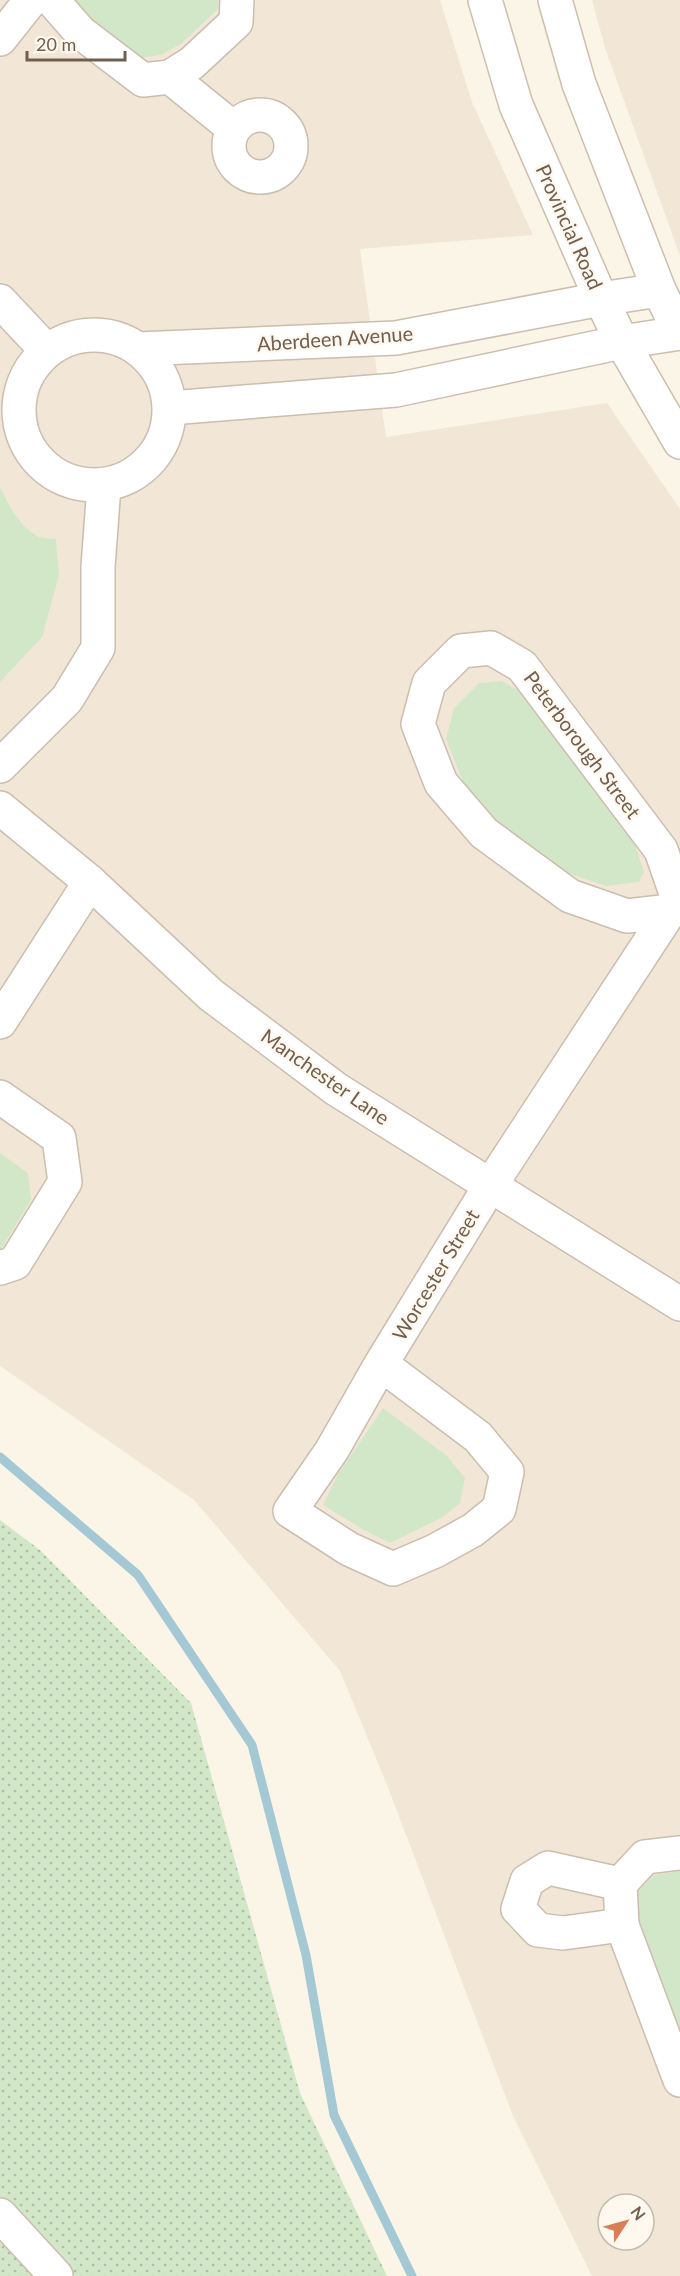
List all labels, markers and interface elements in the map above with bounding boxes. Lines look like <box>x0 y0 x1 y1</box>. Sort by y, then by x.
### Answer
scale bar <box>27 24 124 62</box>
text: 20 m <box>36 33 76 55</box>
street label: Provincial Road <box>532 160 608 293</box>
street label: Aberdeen Avenue <box>256 321 414 355</box>
street label: Peterborough Street <box>520 666 646 823</box>
street label: Manchester Lane <box>257 1023 394 1129</box>
street label: Worcester Street <box>387 1205 484 1344</box>
north arrow <box>596 2192 656 2252</box>
text: N <box>627 2202 650 2223</box>

